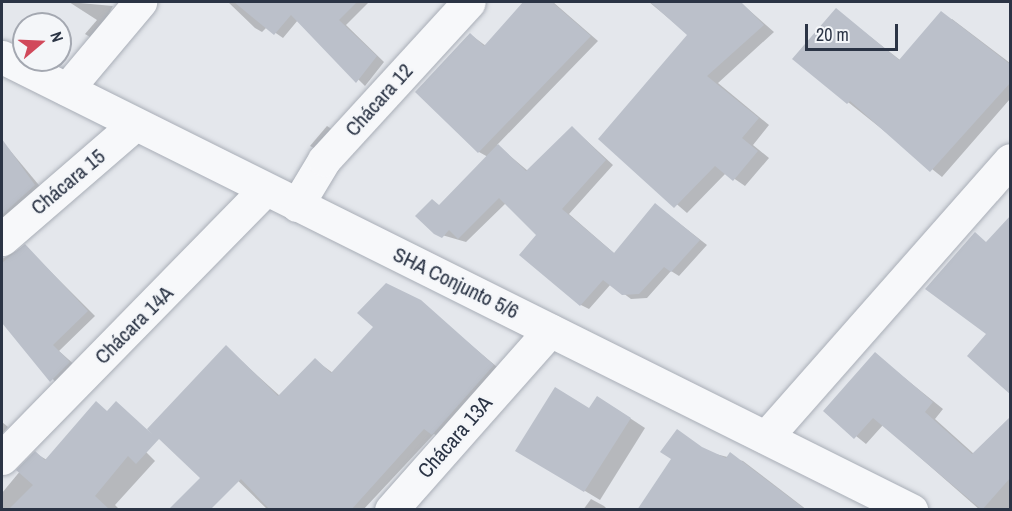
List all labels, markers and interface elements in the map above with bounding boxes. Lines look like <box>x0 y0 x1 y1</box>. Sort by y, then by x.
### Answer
north arrow <box>12 12 72 72</box>
scale bar <box>808 12 901 50</box>
text: 20 m <box>816 22 849 47</box>
text: N <box>45 29 69 45</box>
street label: Chácara 12 <box>340 58 418 142</box>
street label: Chácara 15 <box>26 144 110 220</box>
street label: SHA Conjunto 5/6 <box>389 241 523 325</box>
street label: Chácara 14A <box>90 281 178 369</box>
street label: Chácara 13A <box>413 391 497 483</box>

